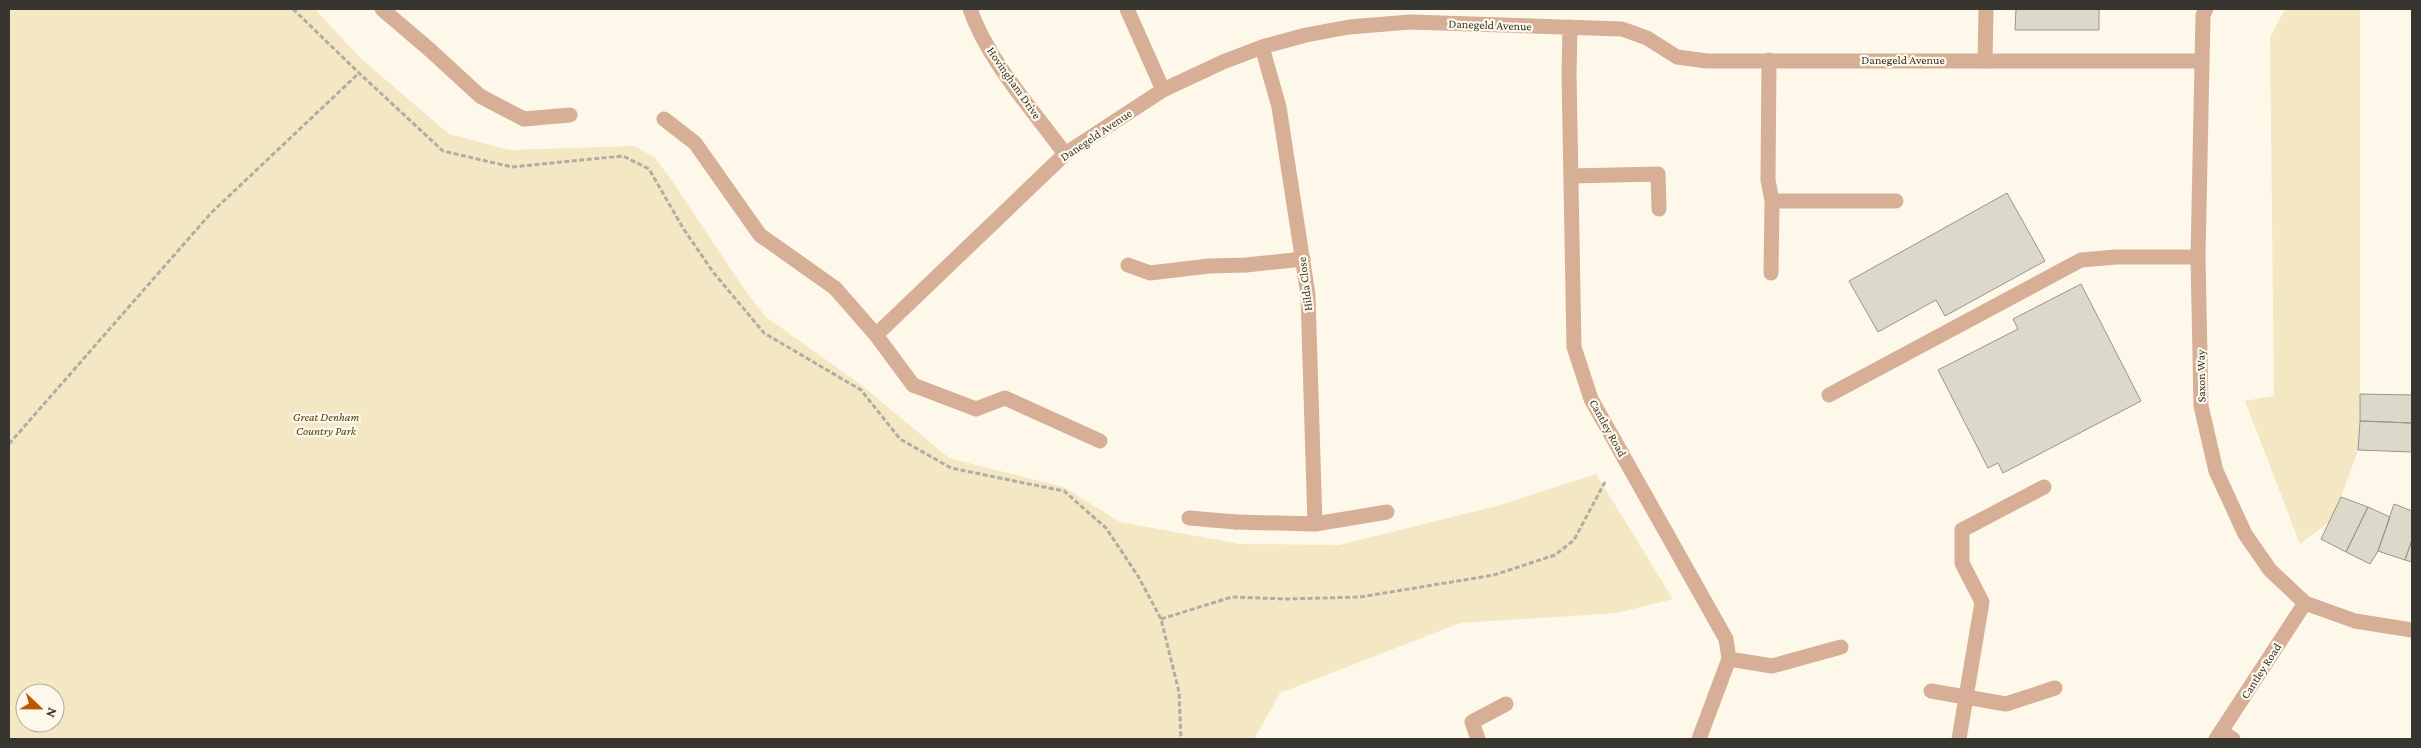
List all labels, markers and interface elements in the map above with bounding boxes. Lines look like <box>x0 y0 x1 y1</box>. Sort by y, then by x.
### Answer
street label: Danegeld Avenue <box>1448 17 1532 33</box>
street label: Hovingham Drive <box>984 44 1044 122</box>
street label: Danegeld Avenue <box>1861 53 1945 67</box>
street label: Danegeld Avenue <box>1058 106 1134 164</box>
street label: Hilda Close <box>1295 256 1315 312</box>
street label: Saxon Way <box>2194 349 2208 403</box>
street label: Cantley Road <box>1586 397 1630 460</box>
park label: Great Denham Country Park <box>293 410 359 438</box>
street label: Cantley Road <box>2238 640 2285 701</box>
north arrow <box>15 683 65 733</box>
text: N <box>43 705 61 721</box>

